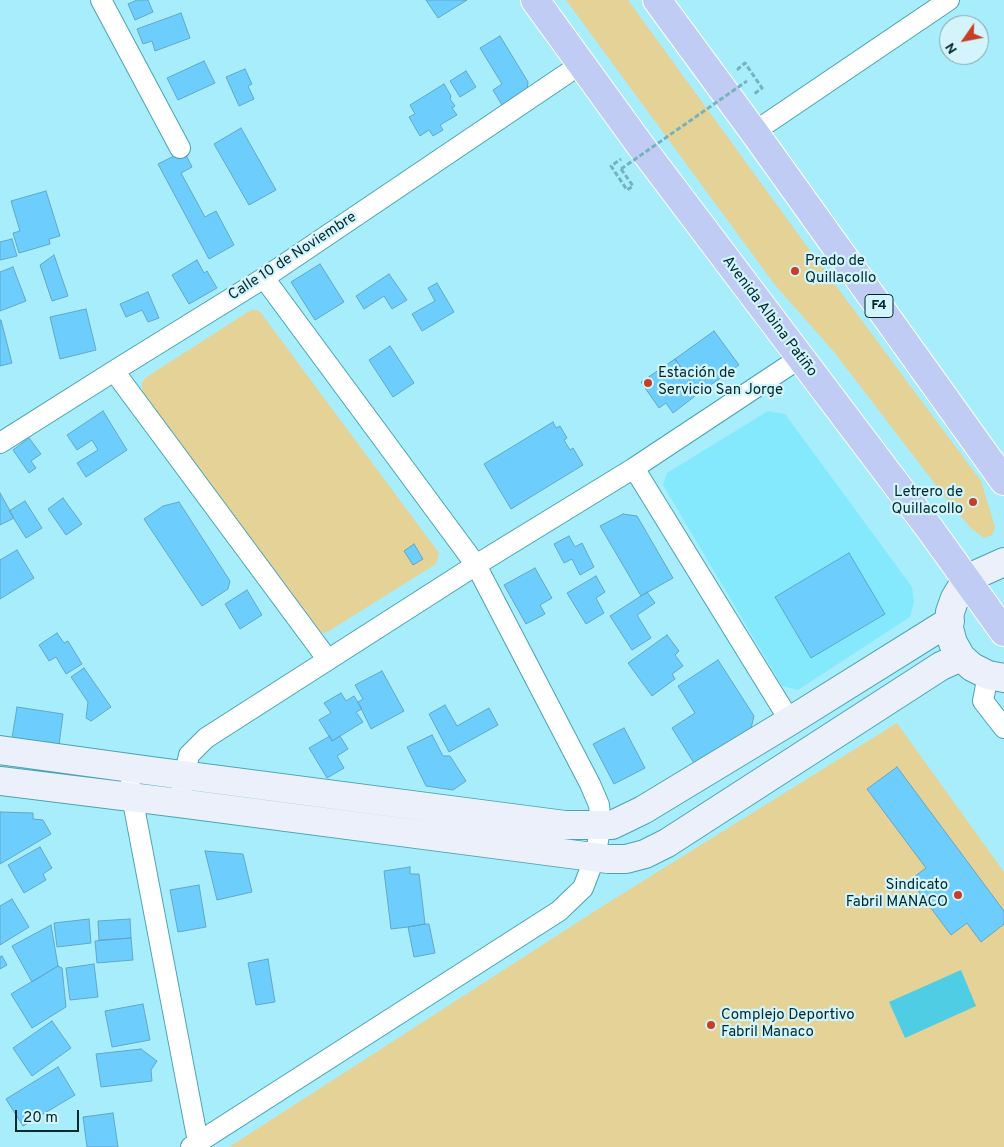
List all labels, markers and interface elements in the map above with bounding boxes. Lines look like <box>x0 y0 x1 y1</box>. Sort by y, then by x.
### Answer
north arrow <box>939 15 989 65</box>
text: N <box>942 39 962 57</box>
street label: Calle 10 de Noviembre <box>226 209 360 305</box>
street label: Avenida Albina Patiño <box>718 253 820 381</box>
place label: Prado de Quillacollo <box>805 253 876 288</box>
marker: Prado de Quillacollo <box>789 265 801 277</box>
road number: F4 <box>865 294 893 318</box>
place label: Estación de Servicio San Jorge <box>658 365 783 400</box>
marker: Estación de Servicio San Jorge <box>642 377 654 389</box>
place label: Letrero de Quillacollo <box>892 484 963 519</box>
marker: Letrero de Quillacollo <box>967 496 979 508</box>
place label: Sindicato Fabril MANACO <box>846 877 948 912</box>
marker: Sindicato Fabril MANACO <box>952 889 964 901</box>
place label: Complejo Deportivo Fabril Manaco <box>721 1007 855 1042</box>
marker: Complejo Deportivo Fabril Manaco <box>705 1019 717 1031</box>
scale bar <box>18 1100 81 1132</box>
text: 20 m <box>23 1109 58 1128</box>

